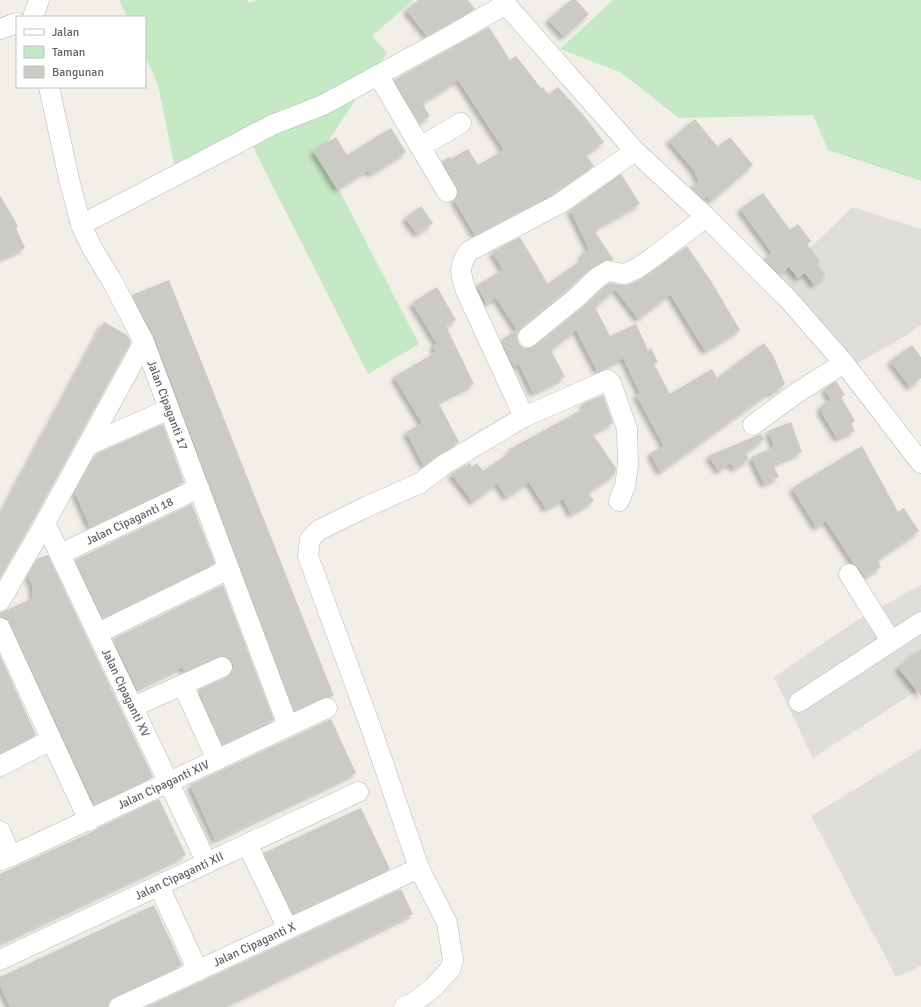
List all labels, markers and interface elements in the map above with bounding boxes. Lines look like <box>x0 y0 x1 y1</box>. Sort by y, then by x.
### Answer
legend <box>16 16 146 88</box>
text: Jalan <box>52 25 79 40</box>
text: Taman <box>52 45 85 60</box>
text: Bangunan <box>52 65 104 80</box>
street label: Jalan Cipaganti 17 <box>144 358 191 452</box>
street label: Jalan Cipaganti 18 <box>83 494 176 548</box>
street label: Jalan Cipaganti XV <box>98 646 153 739</box>
street label: Jalan Cipaganti XIV <box>115 757 212 813</box>
street label: Jalan Cipaganti XII <box>132 849 226 903</box>
street label: Jalan Cipaganti X <box>211 919 298 970</box>

